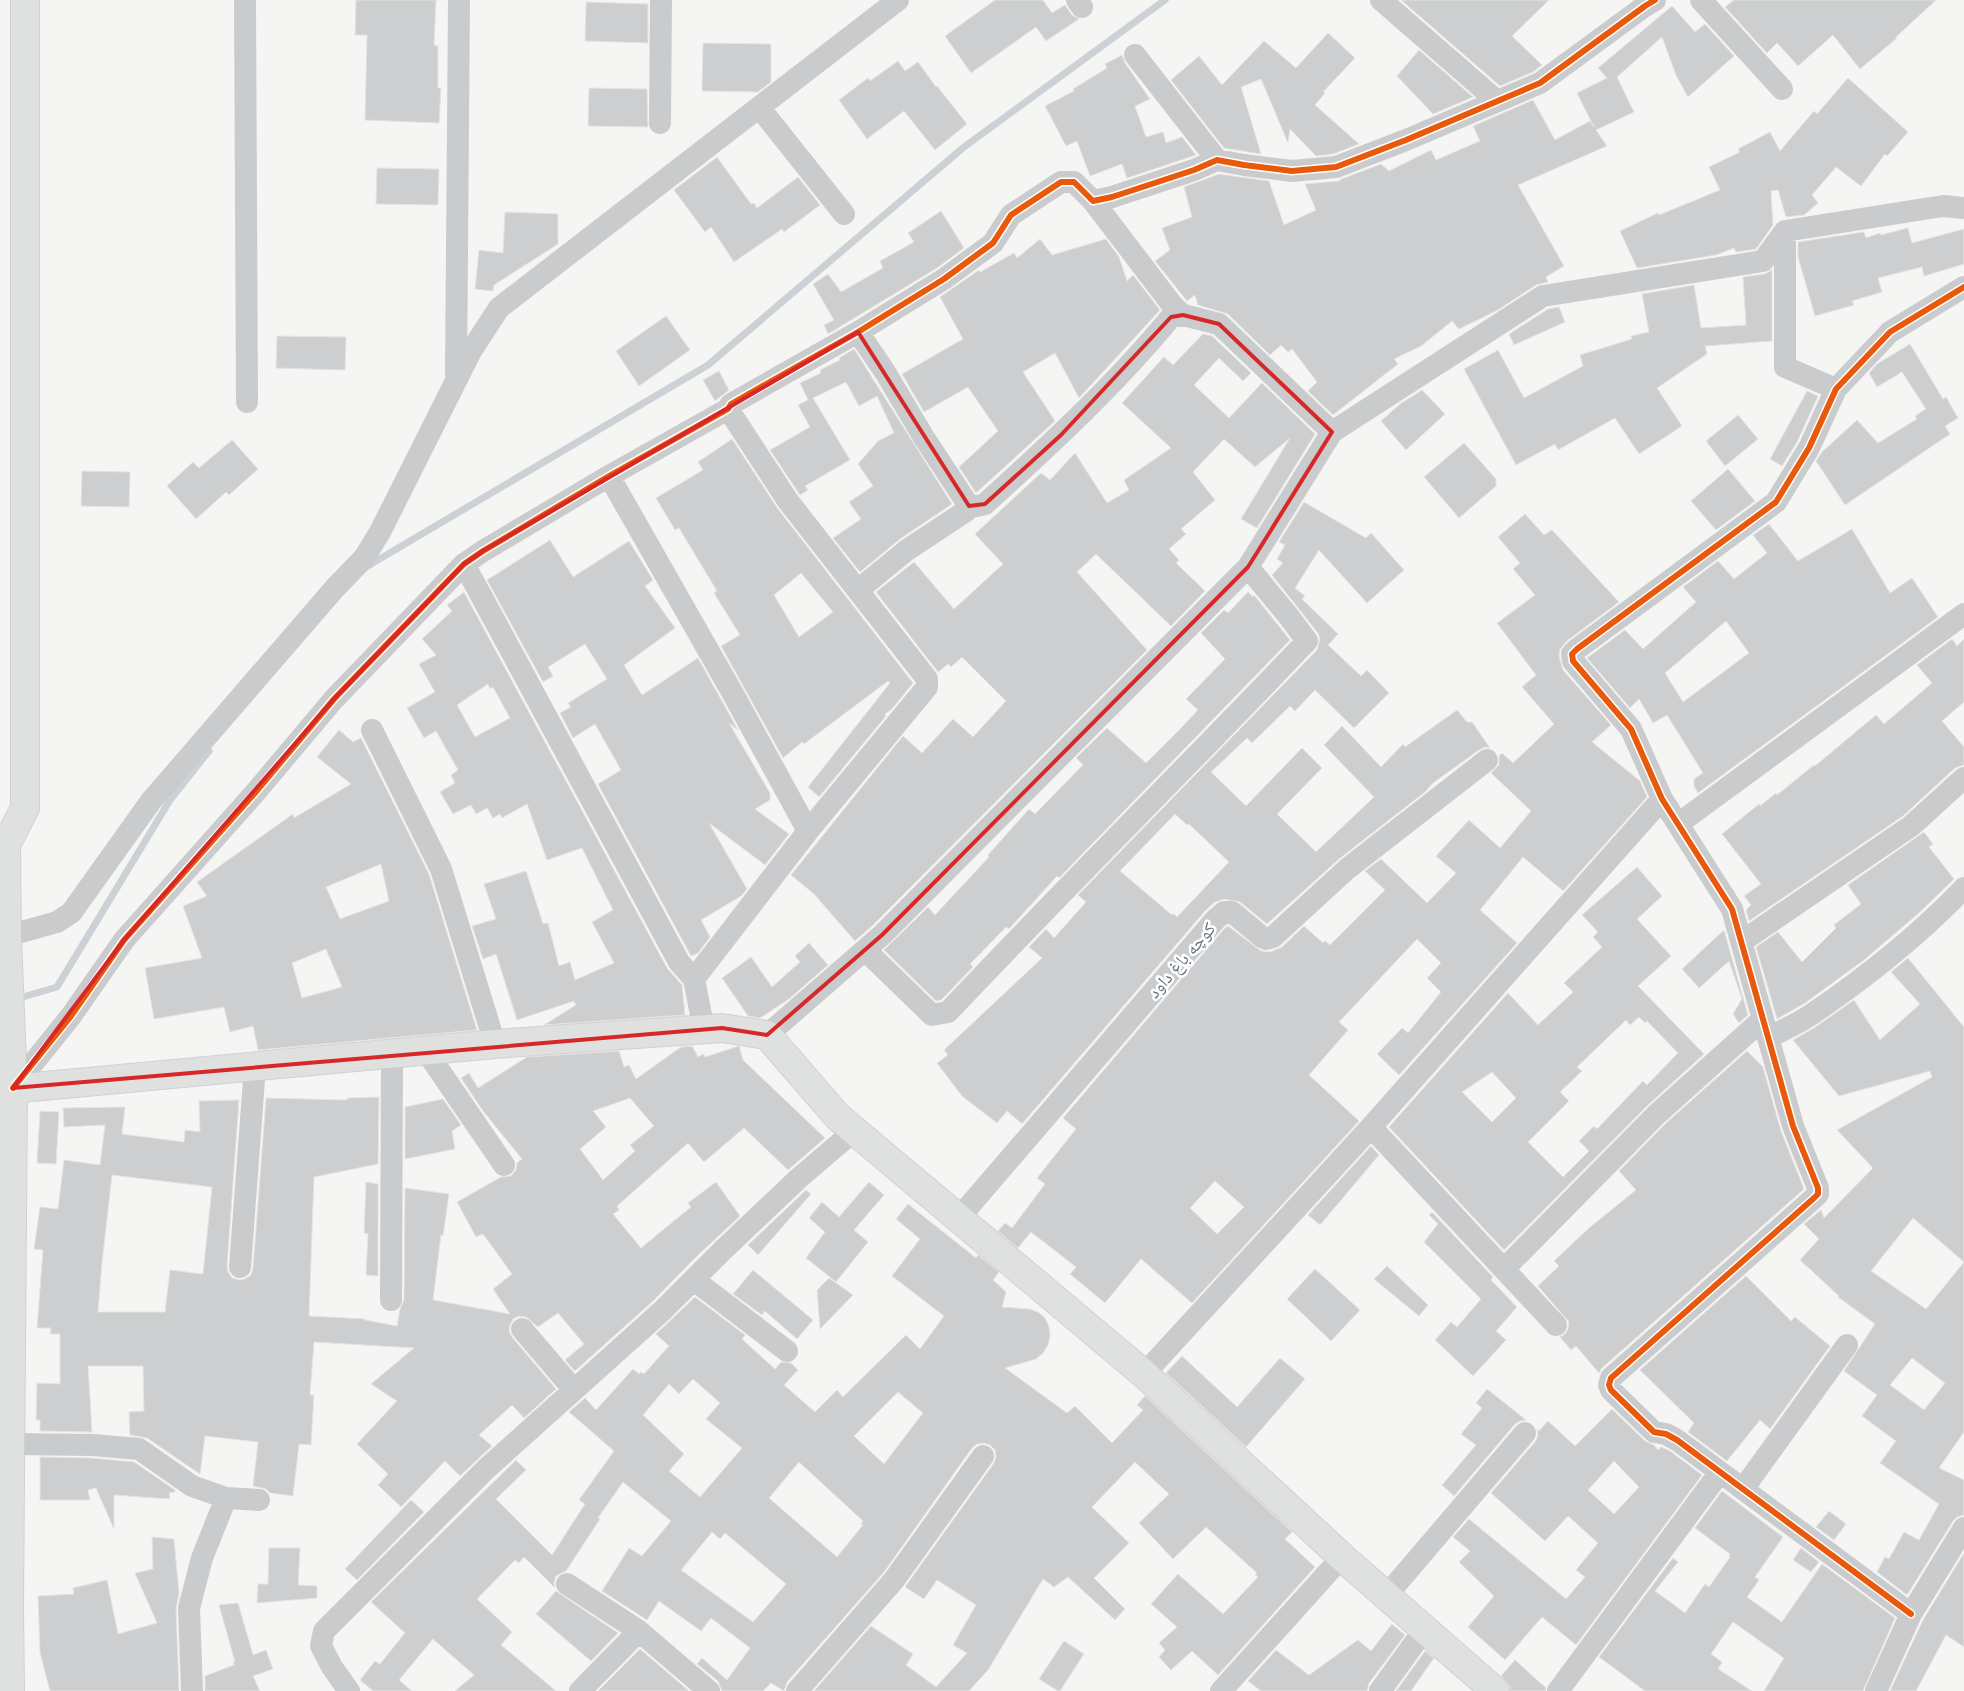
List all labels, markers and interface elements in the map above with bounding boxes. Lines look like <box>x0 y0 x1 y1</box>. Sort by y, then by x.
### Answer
street label: کوچه باغ داود <box>1142 917 1221 1003</box>

